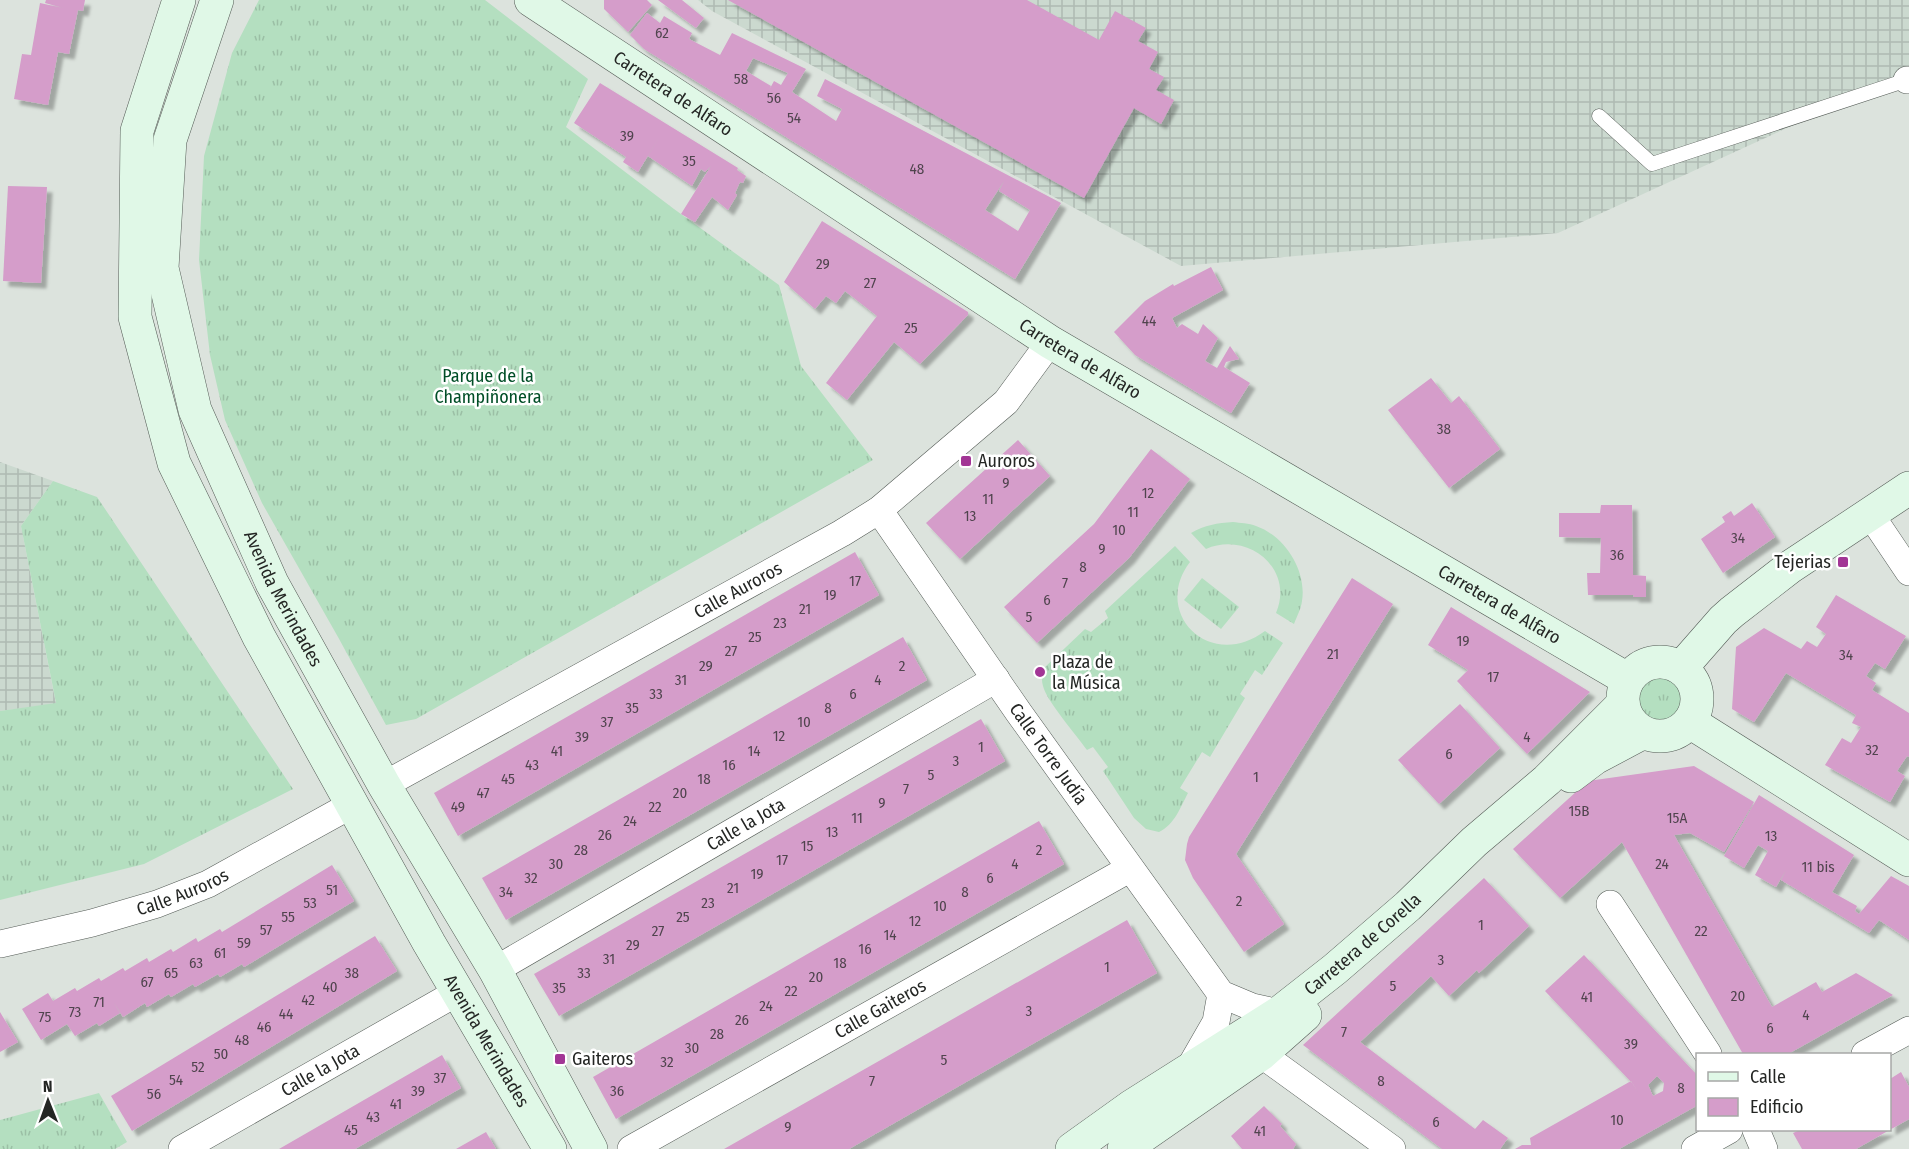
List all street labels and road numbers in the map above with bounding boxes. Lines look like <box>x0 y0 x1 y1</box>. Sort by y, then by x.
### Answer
street label: Carretera de Alfaro <box>609 46 737 141</box>
street label: Carretera de Alfaro <box>1015 314 1145 404</box>
street label: Avenida Merindades <box>239 527 327 671</box>
street label: Calle Auroros <box>690 557 786 623</box>
street label: Carretera de Alfaro <box>1434 560 1565 649</box>
street label: Calle Torre Judía <box>1005 699 1092 809</box>
street label: Calle la Jota <box>703 793 789 856</box>
street label: Calle Auroros <box>134 864 233 920</box>
street label: Carretera de Corella <box>1300 888 1426 1000</box>
street label: Avenida Merindades <box>439 971 534 1111</box>
street label: Calle Gaiteros <box>831 974 930 1043</box>
street label: Calle la Jota <box>277 1039 364 1101</box>

